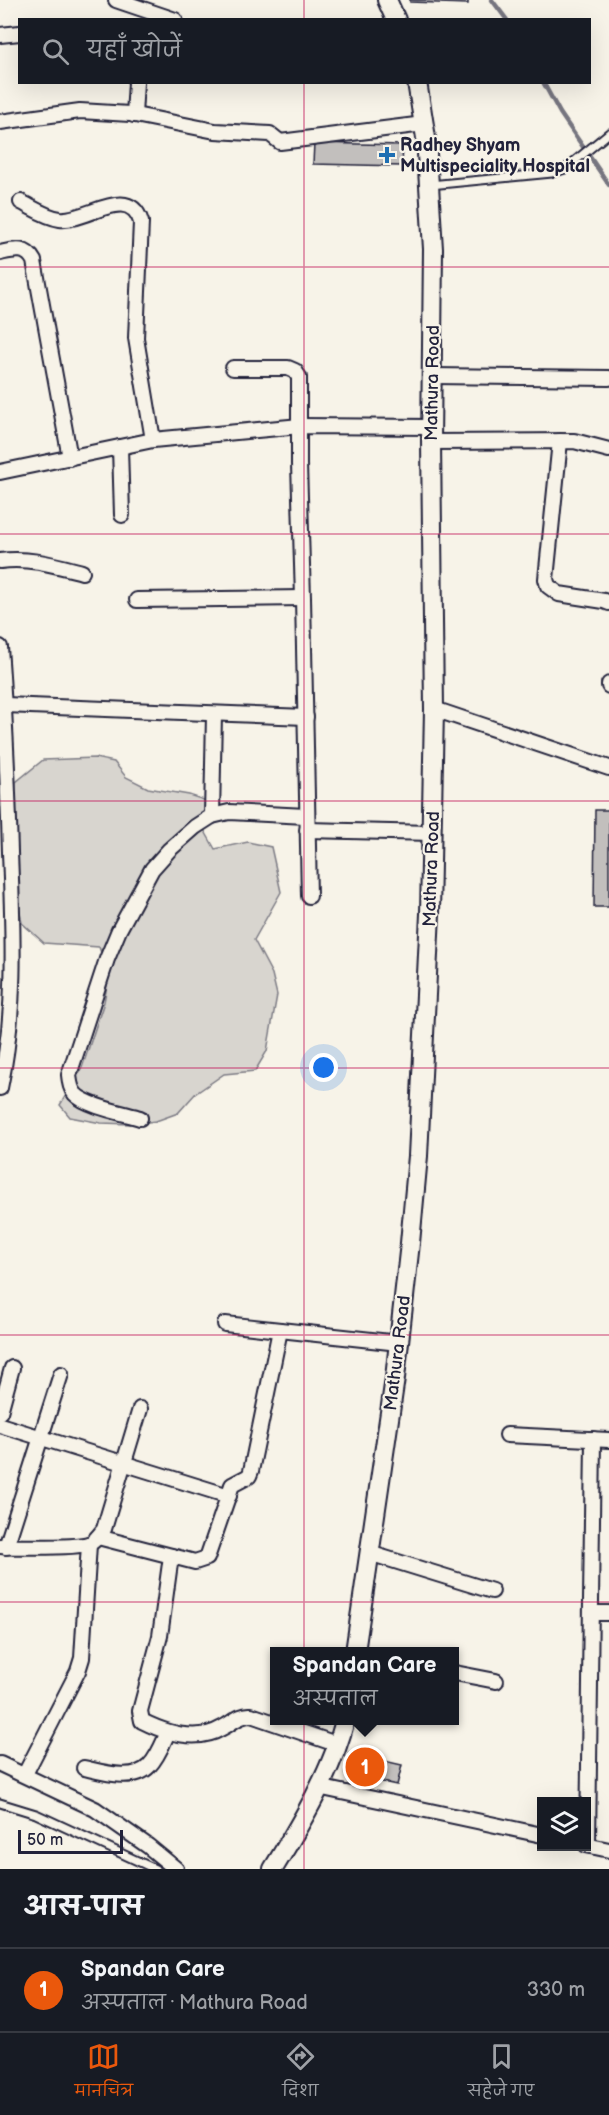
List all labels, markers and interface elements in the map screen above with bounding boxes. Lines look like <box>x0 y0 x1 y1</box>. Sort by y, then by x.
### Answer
search box <box>18 18 591 84</box>
icon: search <box>39 35 72 68</box>
text: यहाँ खोजें <box>87 37 182 64</box>
place label: Radhey Shyam Multispeciality Hospital <box>400 135 590 177</box>
marker: Radhey Shyam Multispeciality Hospital <box>378 146 396 164</box>
street label: Mathura Road <box>421 325 444 441</box>
street label: Mathura Road <box>419 811 444 927</box>
your location <box>309 1053 338 1082</box>
street label: Mathura Road <box>380 1294 415 1412</box>
popup <box>270 1647 459 1725</box>
text: Spandan Care <box>293 1652 436 1679</box>
text: अस्पताल <box>293 1687 378 1711</box>
pin: 1 <box>346 1744 385 1790</box>
map controls <box>537 1797 591 1851</box>
button: layers <box>537 1797 591 1851</box>
scale bar <box>18 1827 123 1854</box>
text: 50 m <box>27 1831 63 1850</box>
text: आस-पास <box>24 1892 143 1923</box>
text: Spandan Care <box>81 1956 225 1983</box>
text: 1 <box>39 1978 48 2002</box>
text: 330 m <box>527 1978 585 2002</box>
text: अस्पताल · Mathura Road <box>81 1991 308 2015</box>
tab: मानचित्र <box>75 2040 133 2108</box>
tab: दिशा <box>282 2040 319 2108</box>
tab: सहेजे गए <box>468 2040 534 2108</box>

